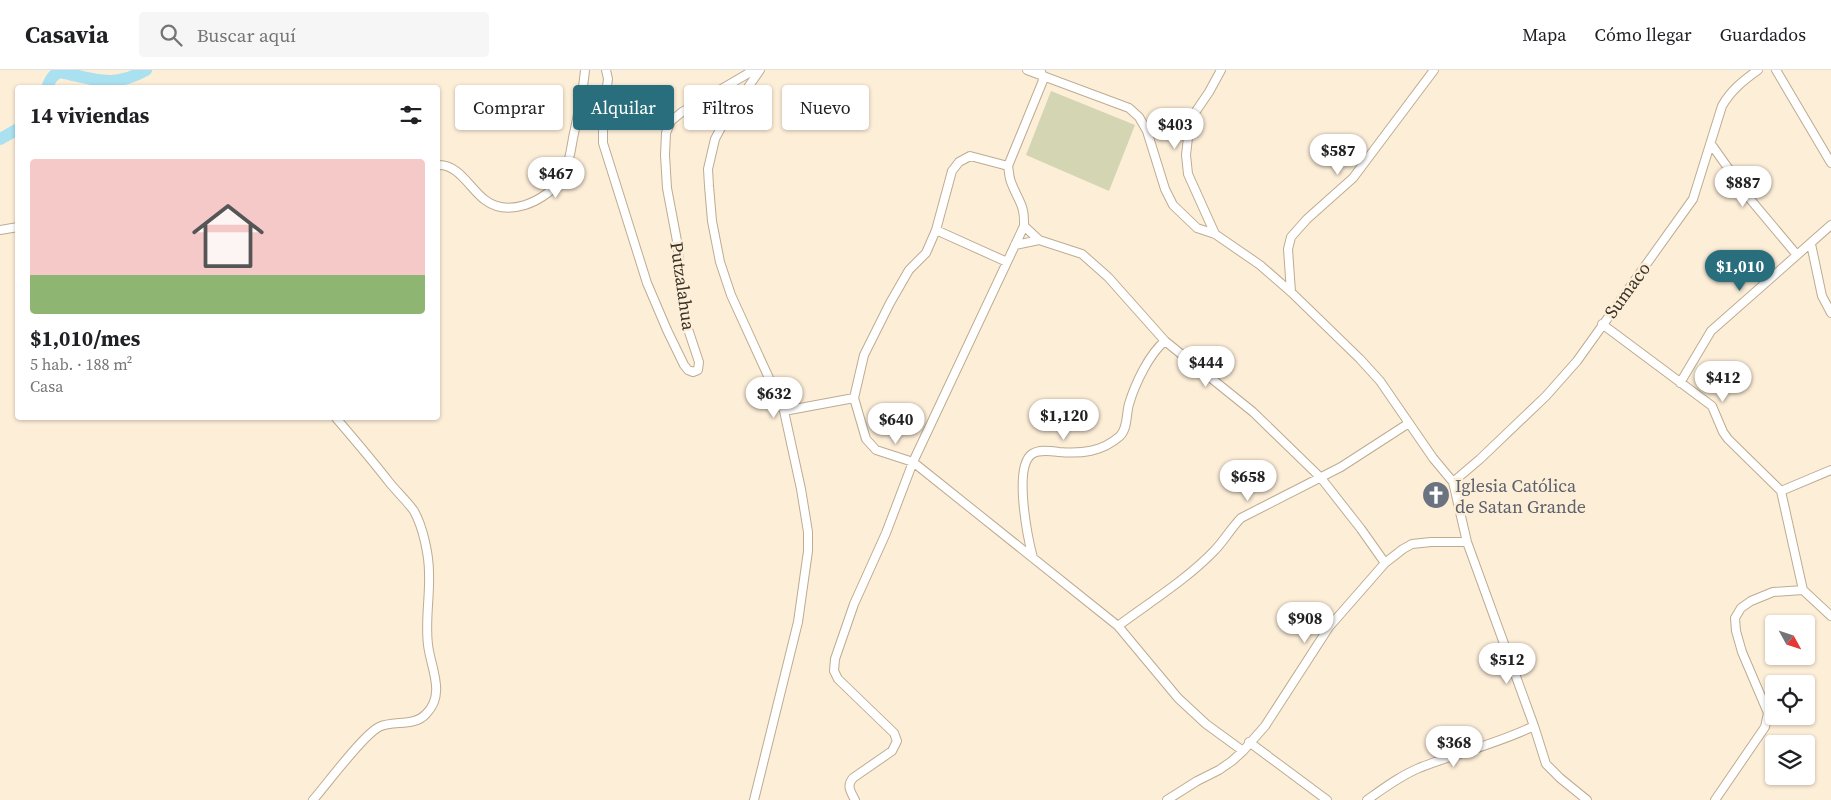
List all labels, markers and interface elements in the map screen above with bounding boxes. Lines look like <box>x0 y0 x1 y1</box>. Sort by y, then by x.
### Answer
search box <box>139 12 489 57</box>
text: Casavia <box>25 18 109 51</box>
icon: search <box>157 21 185 49</box>
text: Buscar aquí <box>197 22 296 48</box>
text: Mapa <box>1522 22 1567 47</box>
text: Cómo llegar <box>1595 22 1692 47</box>
text: Guardados <box>1720 22 1806 47</box>
chip: Comprar <box>455 85 563 130</box>
chip: Alquilar <box>573 85 674 130</box>
chip: Filtros <box>684 85 772 130</box>
chip: Nuevo <box>782 85 869 130</box>
text: 14 viviendas <box>30 101 149 130</box>
icon: filters <box>397 101 425 129</box>
pin: $403 <box>1145 108 1205 150</box>
text: $403 <box>1158 113 1192 135</box>
pin: $587 <box>1308 134 1368 176</box>
text: $587 <box>1321 139 1355 161</box>
pin: $467 <box>526 156 586 199</box>
text: $467 <box>539 162 573 184</box>
pin: $887 <box>1713 166 1773 208</box>
text: $887 <box>1726 171 1760 193</box>
icon: home <box>183 191 273 281</box>
street label: Putzalahua <box>664 240 702 333</box>
pin: $1,010 <box>1699 250 1781 292</box>
text: $1,010 <box>1716 255 1764 277</box>
street label: Sumaco <box>1598 257 1656 323</box>
text: $1,010/mes <box>30 324 140 353</box>
pin: $444 <box>1176 346 1236 388</box>
text: $444 <box>1189 351 1223 373</box>
text: 5 hab. · 188 m² <box>30 353 132 375</box>
pin: $412 <box>1693 360 1753 403</box>
text: $412 <box>1706 366 1740 388</box>
text: Casa <box>30 375 63 397</box>
pin: $632 <box>744 376 804 419</box>
text: $632 <box>757 382 791 404</box>
pin: $1,120 <box>1023 398 1105 441</box>
pin: $640 <box>866 402 926 445</box>
text: $1,120 <box>1040 404 1088 426</box>
text: $640 <box>879 408 913 430</box>
pin: $658 <box>1218 460 1278 502</box>
text: $658 <box>1231 465 1265 487</box>
place label: Iglesia Católica de Satan Grande <box>1455 473 1586 519</box>
church icon: Iglesia Católica de Satan Grande <box>1421 480 1451 510</box>
pin: $908 <box>1275 602 1335 644</box>
text: $908 <box>1288 607 1322 629</box>
north arrow <box>1765 615 1815 665</box>
map controls <box>1765 615 1815 785</box>
pin: $512 <box>1477 642 1537 685</box>
text: $512 <box>1490 648 1524 670</box>
button: locate <box>1765 675 1815 725</box>
pin: $368 <box>1424 726 1484 768</box>
text: $368 <box>1437 731 1471 753</box>
button: layers <box>1765 735 1815 785</box>

